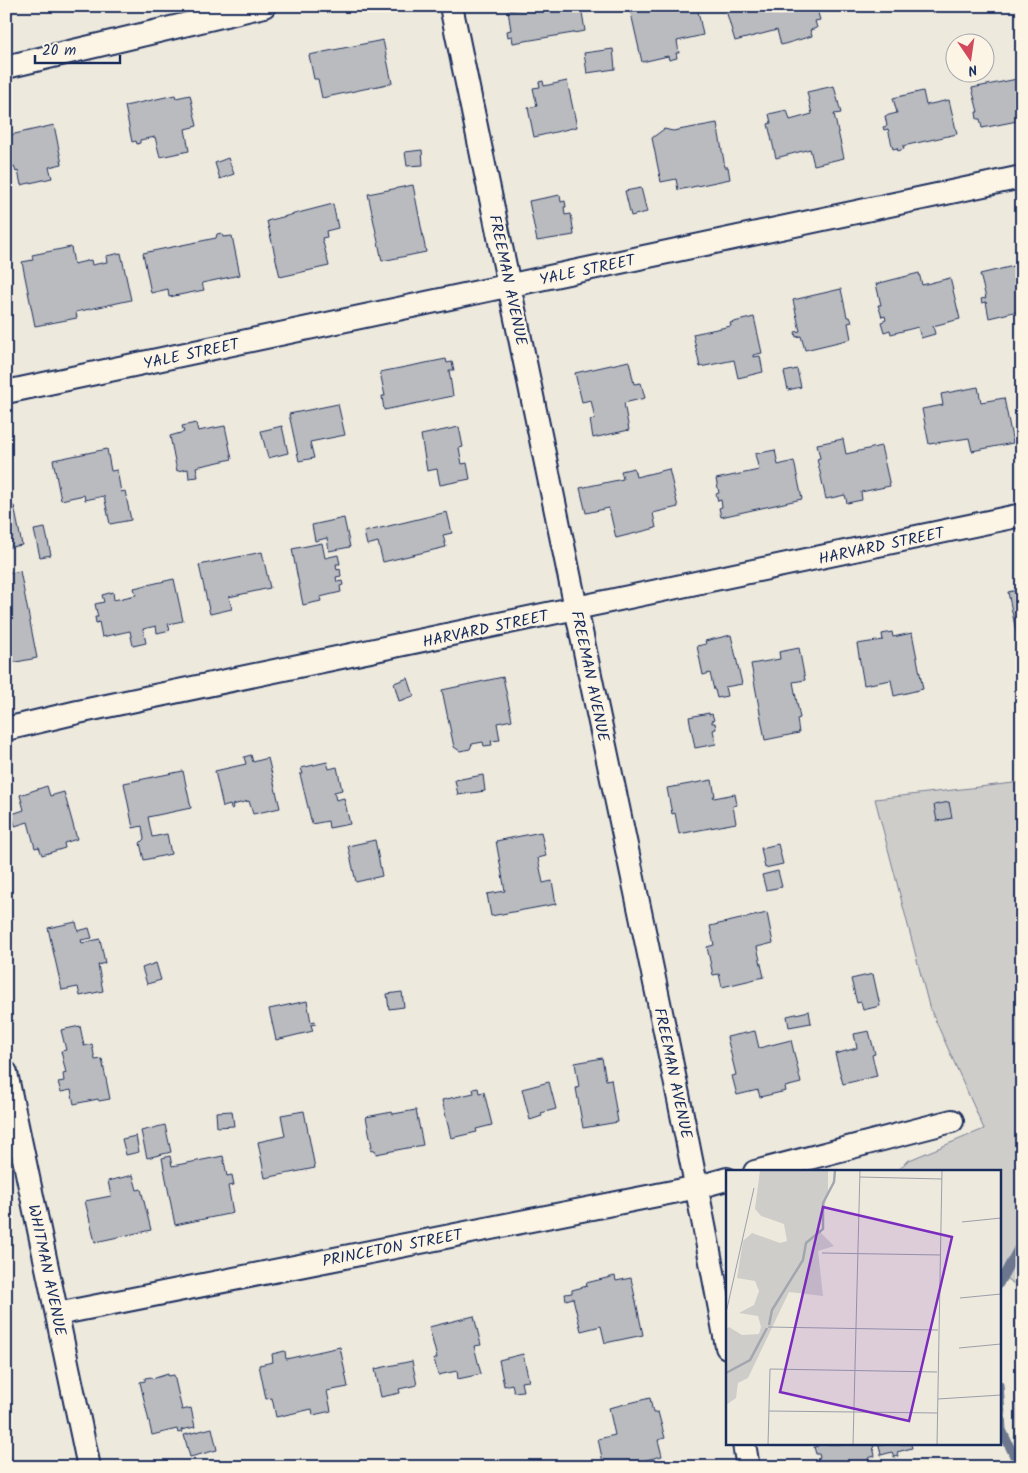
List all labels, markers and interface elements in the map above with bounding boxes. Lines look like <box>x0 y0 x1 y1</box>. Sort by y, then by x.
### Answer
scale bar <box>35 32 120 64</box>
north arrow <box>946 32 996 82</box>
text: 20 m <box>42 39 76 63</box>
text: N <box>966 58 979 81</box>
street label: FREEMAN AVENUE <box>481 212 534 349</box>
street label: YALE STREET <box>537 248 639 293</box>
street label: YALE STREET <box>141 332 243 377</box>
street label: HARVARD STREET <box>816 521 948 572</box>
street label: HARVARD STREET <box>420 604 552 655</box>
street label: FREEMAN AVENUE <box>563 608 616 745</box>
street label: FREEMAN AVENUE <box>646 1005 699 1142</box>
inset map <box>726 1170 1000 1446</box>
street label: WHITMAN AVENUE <box>20 1202 73 1339</box>
street label: PRINCETON STREET <box>320 1222 466 1274</box>

